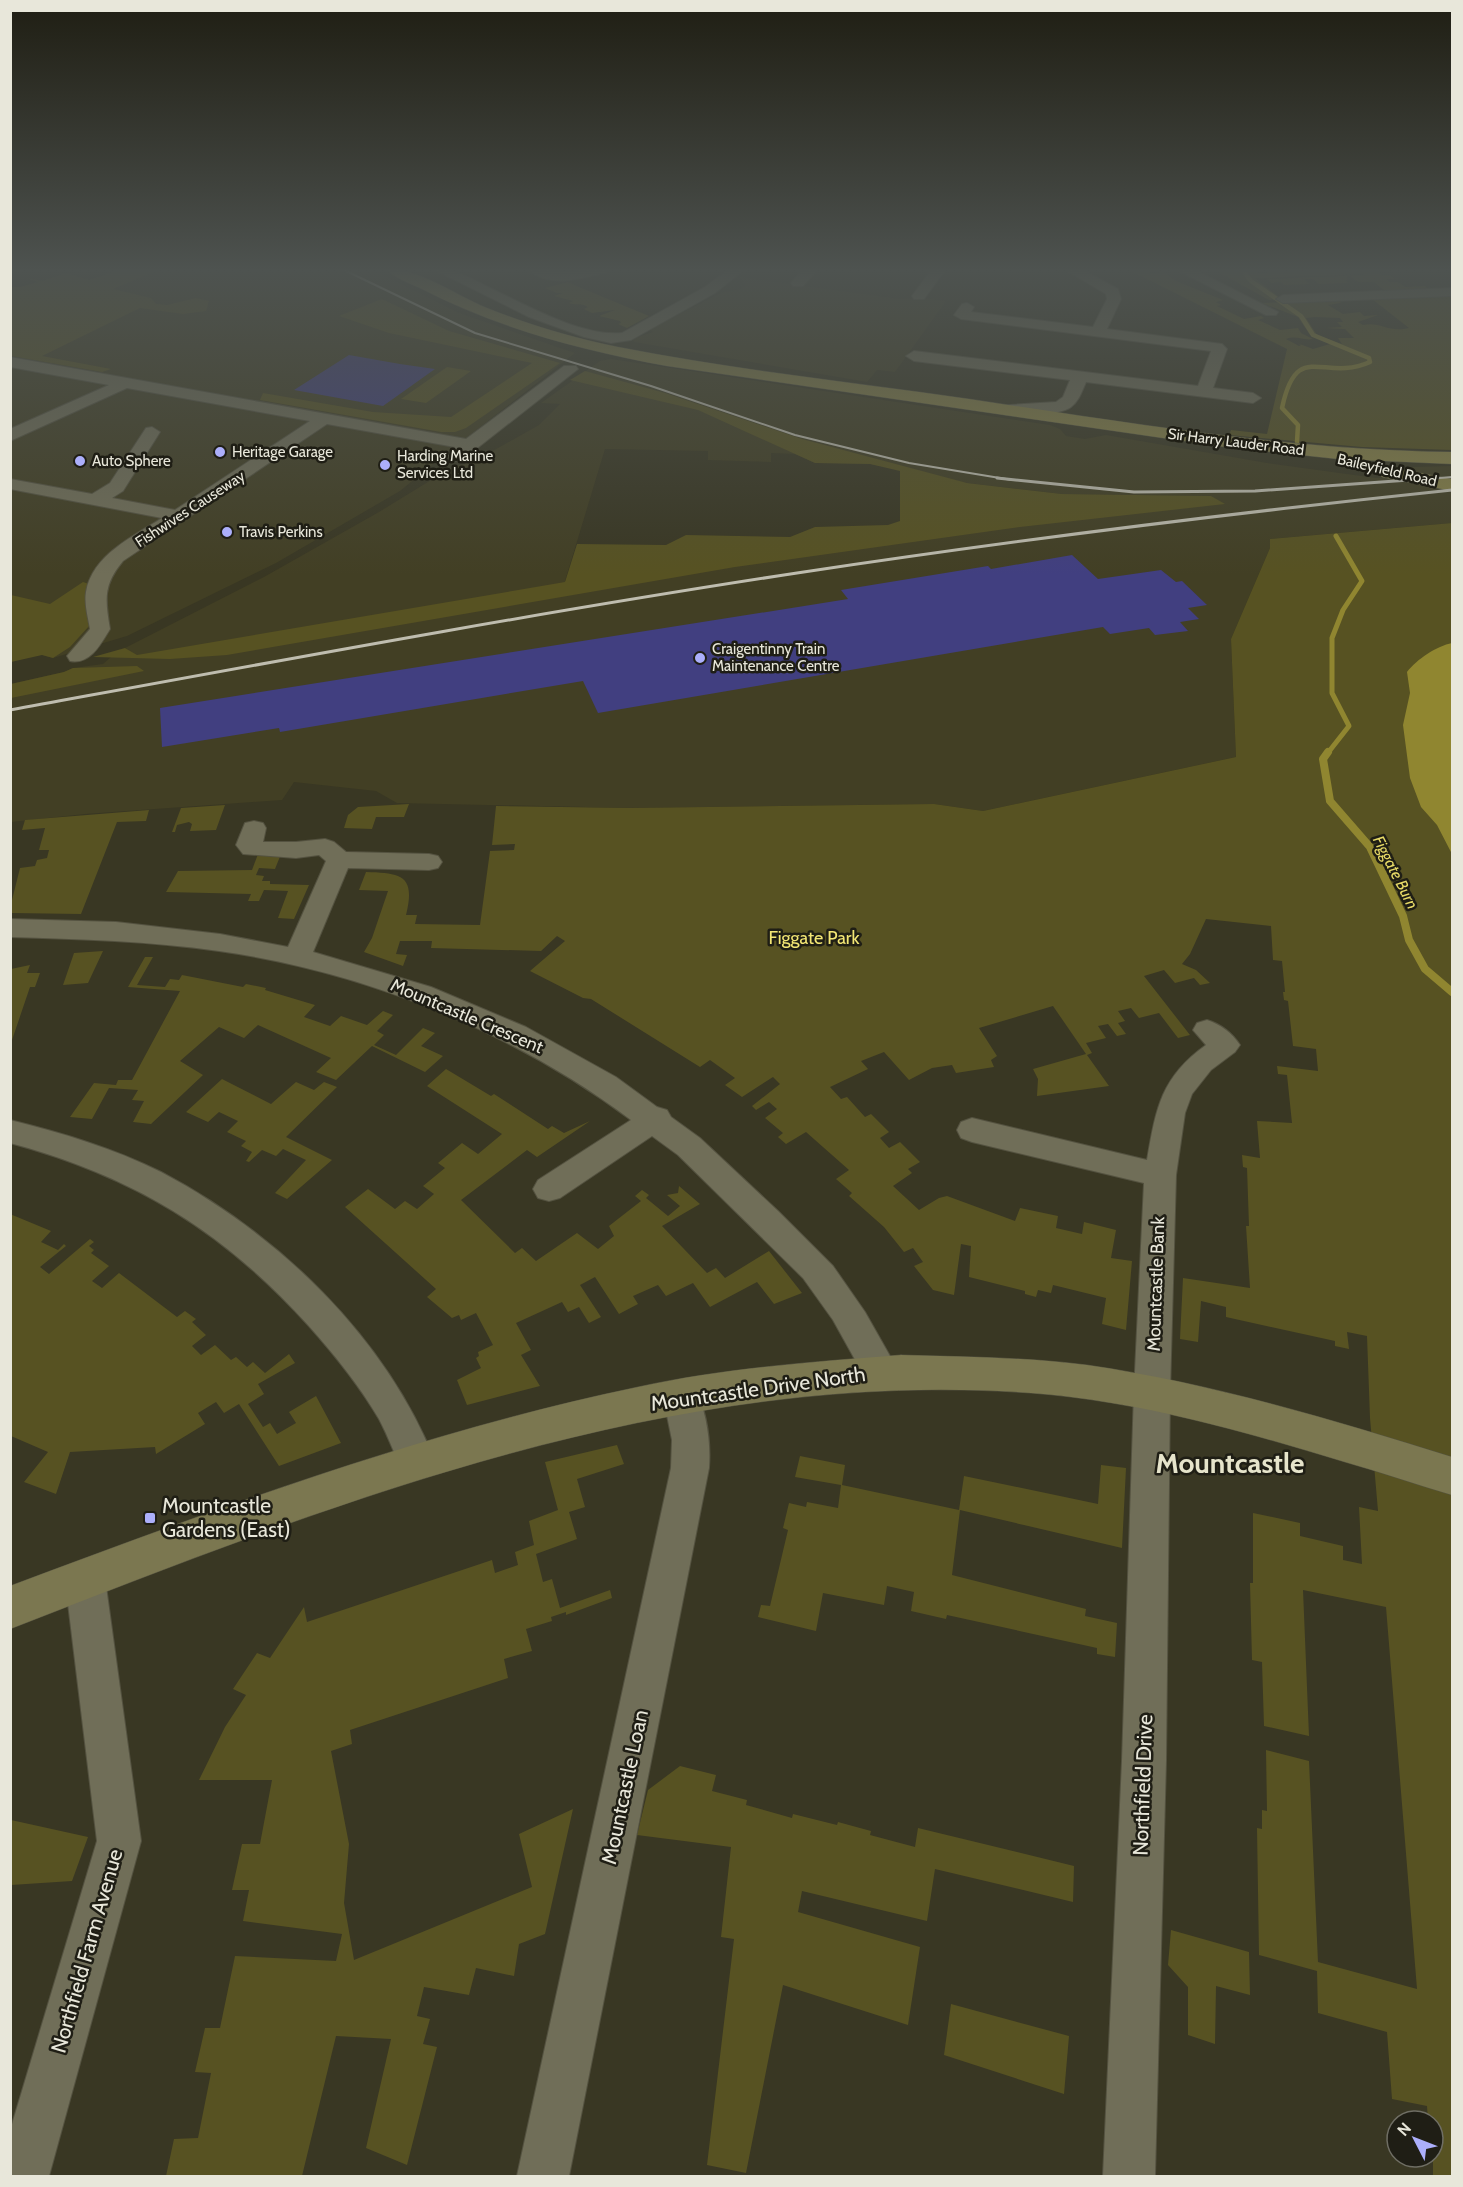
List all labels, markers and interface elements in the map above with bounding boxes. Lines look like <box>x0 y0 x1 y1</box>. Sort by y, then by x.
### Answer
street label: Sir Harry Lauder Road <box>1167 425 1305 459</box>
place label: Heritage Garage <box>232 443 333 461</box>
marker: Heritage Garage <box>213 445 227 459</box>
place label: Harding Marine Services Ltd <box>397 447 494 482</box>
street label: Baileyfield Road <box>1336 450 1438 490</box>
place label: Auto Sphere <box>92 452 171 470</box>
marker: Auto Sphere <box>73 454 87 468</box>
marker: Harding Marine Services Ltd <box>378 458 392 472</box>
street label: Fishwives Causeway <box>132 467 249 551</box>
place label: Travis Perkins <box>239 523 323 541</box>
marker: Travis Perkins <box>220 525 234 539</box>
place label: Craigentinny Train Maintenance Centre <box>712 640 840 675</box>
marker: Craigentinny Train Maintenance Centre <box>693 651 707 665</box>
water label: Figgate Burn <box>1369 832 1422 912</box>
park label: Figgate Park <box>768 927 861 949</box>
street label: Mountcastle Crescent <box>387 974 547 1058</box>
street label: Mountcastle Bank <box>1143 1215 1169 1352</box>
street label: Mountcastle Drive North <box>649 1361 867 1416</box>
district label: Mountcastle <box>1155 1446 1305 1480</box>
place label: Mountcastle Gardens (East) <box>162 1493 290 1542</box>
marker: Mountcastle Gardens (East) <box>143 1511 157 1525</box>
street label: Mountcastle Loan <box>596 1707 653 1866</box>
street label: Northfield Drive <box>1128 1714 1157 1856</box>
street label: Northfield Farm Avenue <box>45 1846 128 2056</box>
north arrow <box>1385 2109 1445 2169</box>
text: N <box>1393 2119 1415 2140</box>

